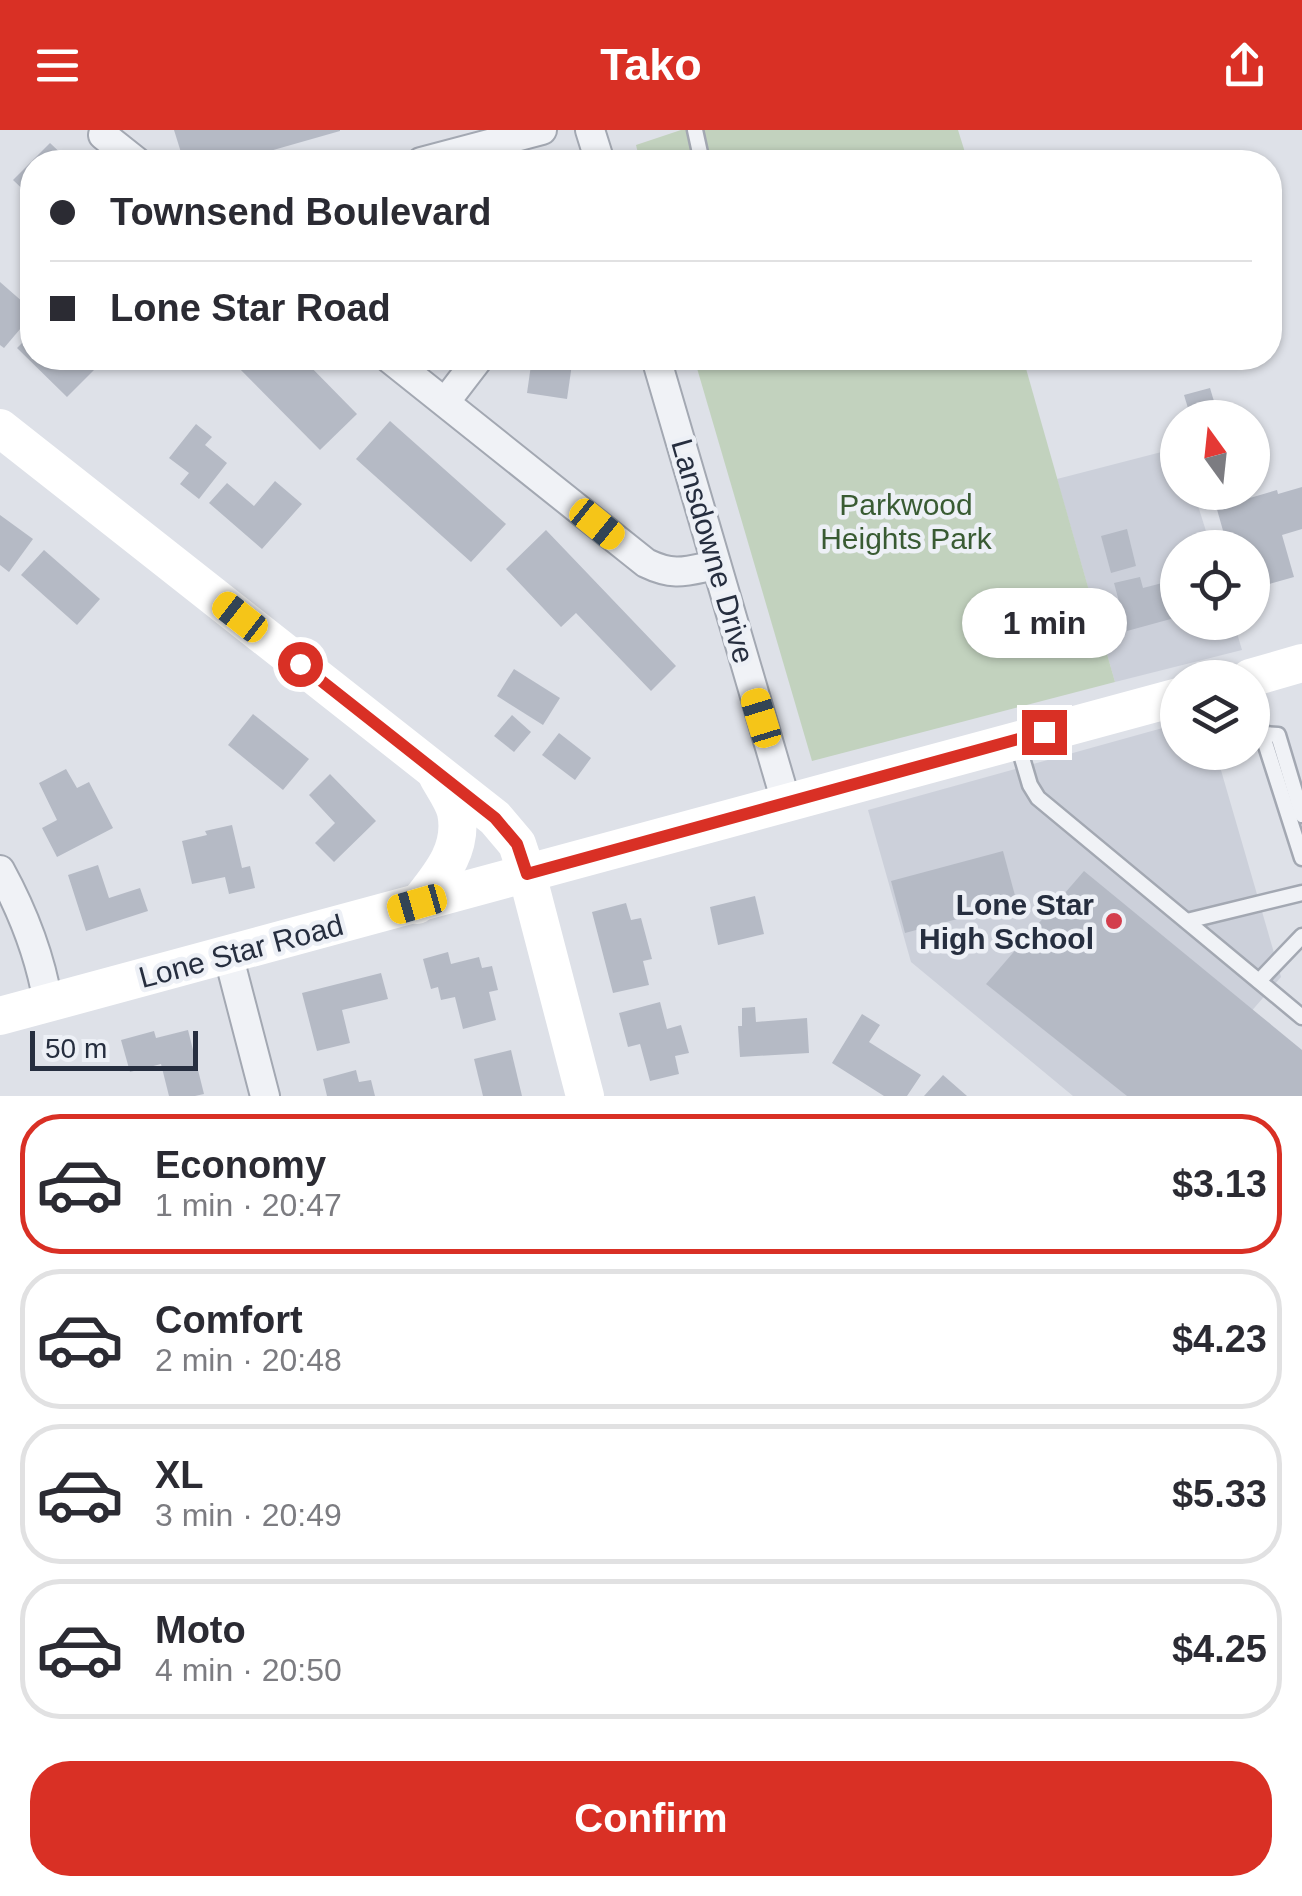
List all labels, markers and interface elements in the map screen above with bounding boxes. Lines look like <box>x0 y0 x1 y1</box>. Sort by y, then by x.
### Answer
icon: menu <box>30 38 85 93</box>
icon: share <box>1217 38 1272 93</box>
text: Tako <box>600 39 702 90</box>
text: Townsend Boulevard <box>110 191 491 233</box>
text: Lone Star Road <box>110 287 391 329</box>
north arrow <box>1160 400 1270 510</box>
map controls <box>1160 400 1270 770</box>
street label: Lansdowne Drive <box>665 435 761 667</box>
park label: Parkwood Heights Park <box>820 488 993 555</box>
car <box>564 493 630 555</box>
button: locate <box>1160 530 1270 640</box>
car <box>207 587 273 647</box>
callout: 1 min <box>962 587 1126 657</box>
text: 1 min <box>1003 605 1086 641</box>
route start <box>278 642 323 687</box>
button: layers <box>1160 660 1270 770</box>
car <box>738 685 784 751</box>
route end <box>1022 710 1067 755</box>
car <box>384 881 450 927</box>
place label: Lone Star High School <box>919 888 1094 955</box>
street label: Lone Star Road <box>135 908 347 994</box>
marker: Lone Star High School <box>1103 910 1125 932</box>
scale bar <box>30 1026 198 1070</box>
text: 50 m <box>45 1033 107 1064</box>
icon: car <box>35 1139 125 1229</box>
text: Economy <box>155 1144 326 1186</box>
text: $3.13 <box>1172 1163 1267 1205</box>
text: 1 min · 20:47 <box>155 1187 342 1223</box>
icon: car <box>35 1294 125 1384</box>
text: Comfort <box>155 1299 303 1341</box>
text: $4.23 <box>1172 1318 1267 1360</box>
text: 2 min · 20:48 <box>155 1342 342 1378</box>
icon: car <box>35 1449 125 1539</box>
text: XL <box>155 1454 204 1496</box>
text: $5.33 <box>1172 1473 1267 1515</box>
text: 3 min · 20:49 <box>155 1497 342 1533</box>
icon: car <box>35 1604 125 1694</box>
text: Moto <box>155 1609 246 1651</box>
text: $4.25 <box>1172 1628 1267 1670</box>
text: 4 min · 20:50 <box>155 1652 342 1688</box>
button: Confirm <box>30 1761 1272 1876</box>

